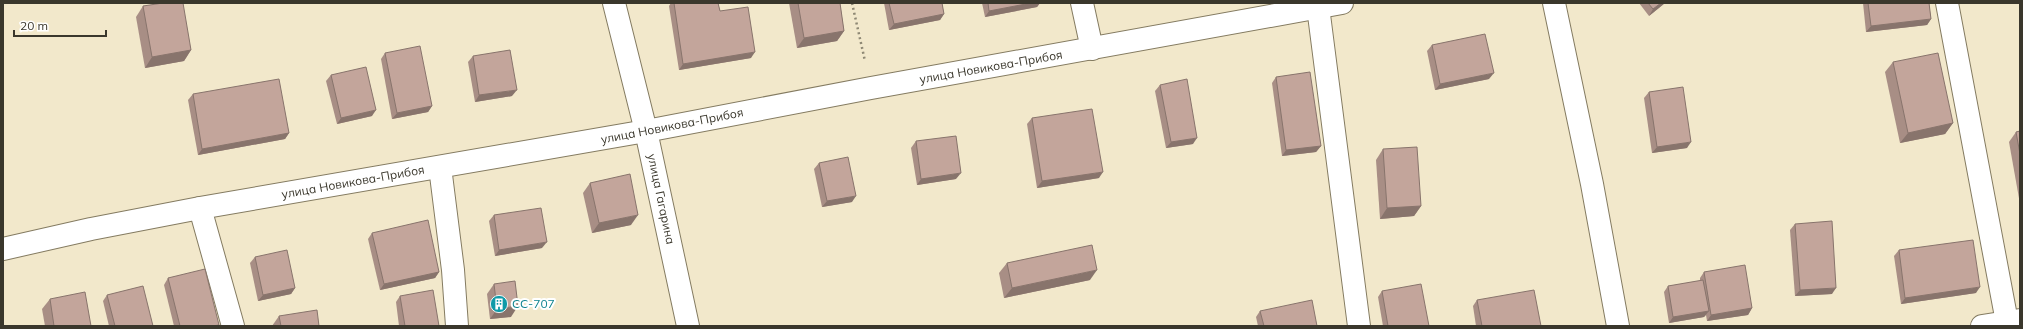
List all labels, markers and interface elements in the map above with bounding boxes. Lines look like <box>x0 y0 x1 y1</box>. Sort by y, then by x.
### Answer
scale bar <box>14 12 106 38</box>
text: 20 m <box>20 18 48 33</box>
street label: улица Новикова-Прибоя <box>918 47 1064 86</box>
street label: улица Новикова-Прибоя <box>599 104 744 147</box>
street label: улица Гагарина <box>645 152 678 245</box>
street label: улица Новикова-Прибоя <box>280 162 426 201</box>
building icon: СС-707 <box>489 294 509 314</box>
place label: СС-707 <box>512 296 555 311</box>

